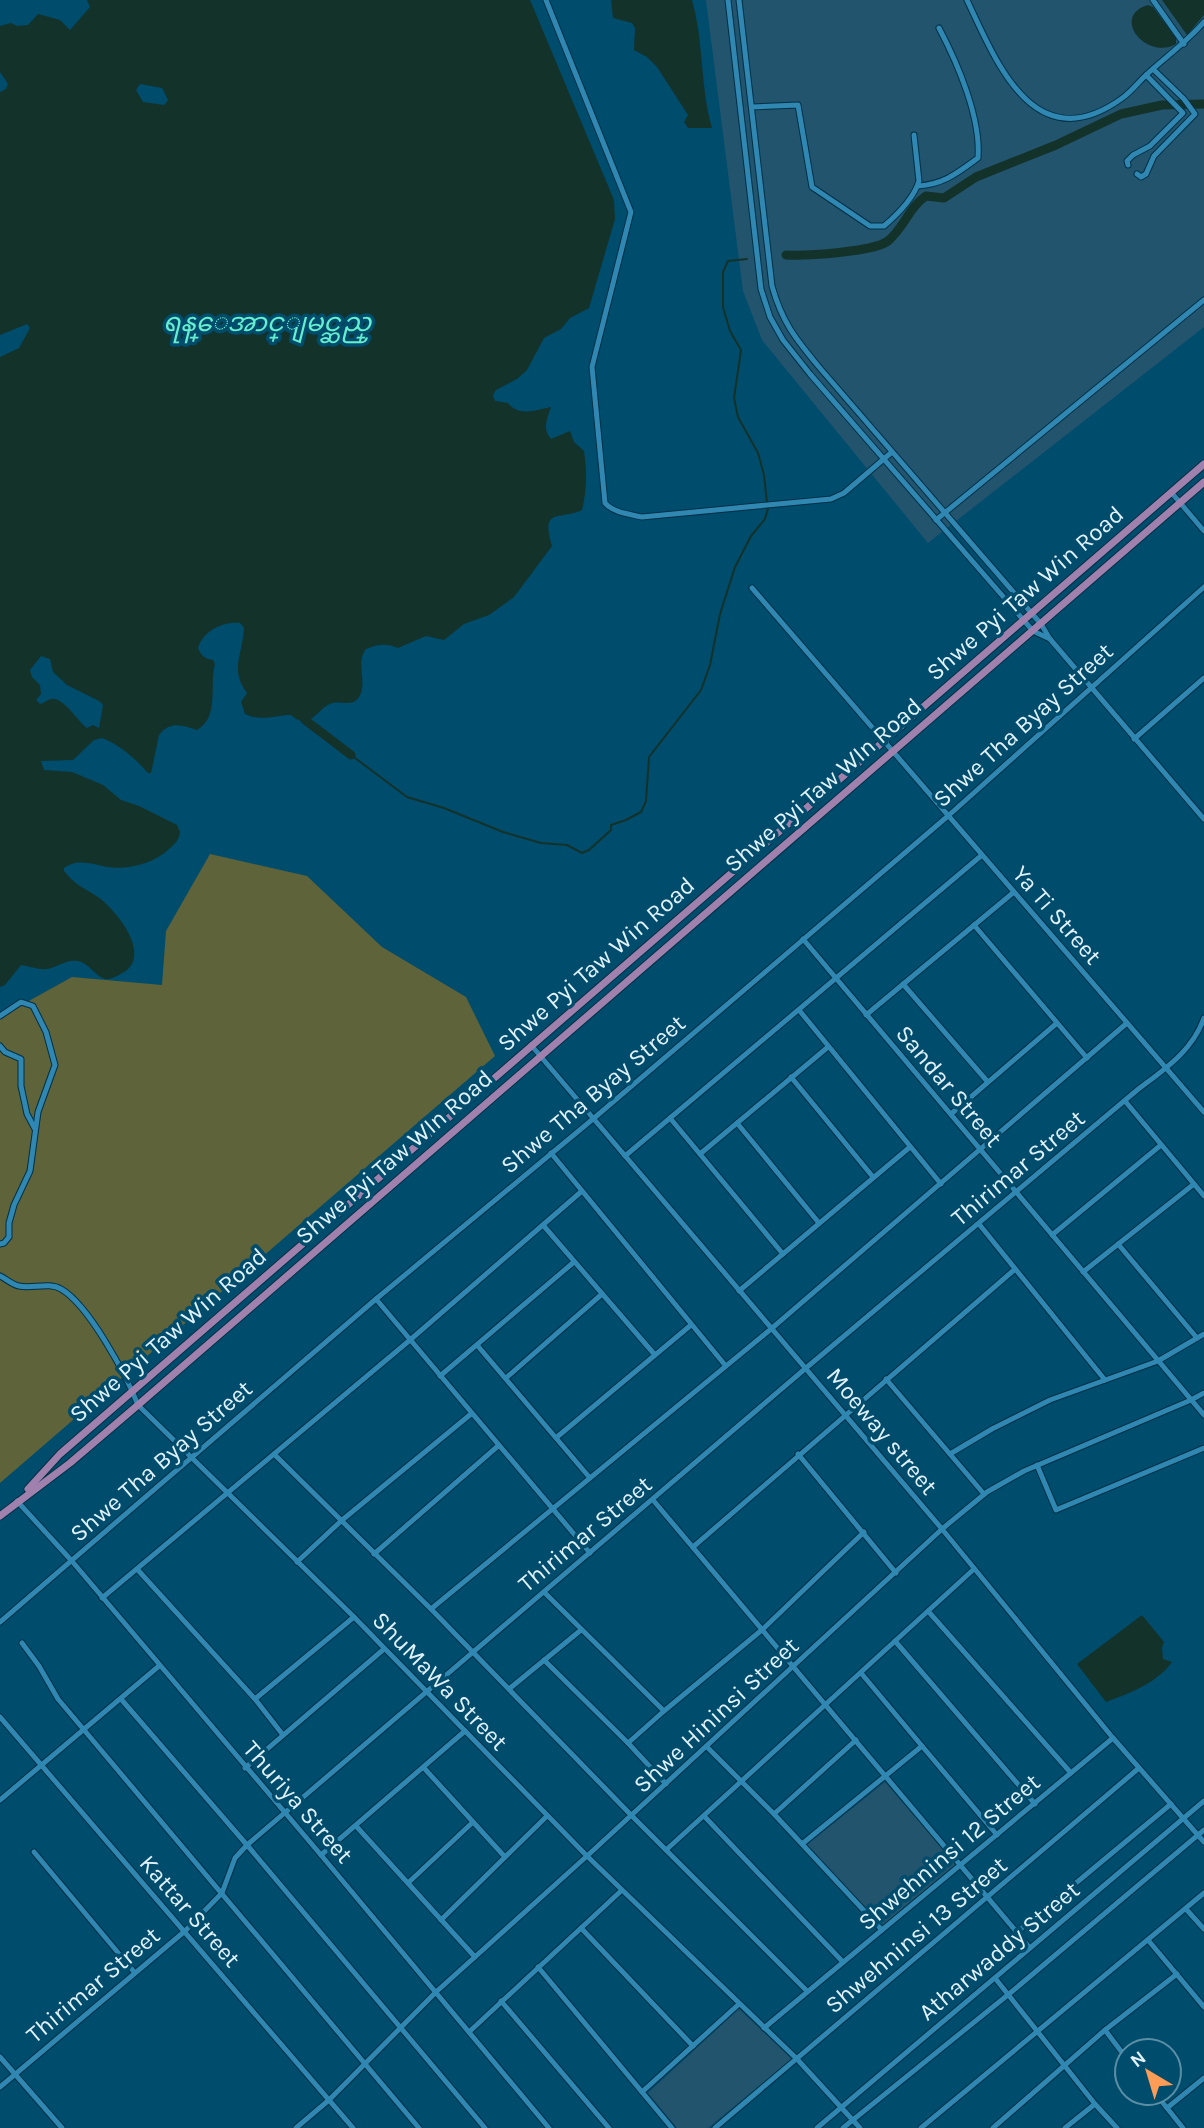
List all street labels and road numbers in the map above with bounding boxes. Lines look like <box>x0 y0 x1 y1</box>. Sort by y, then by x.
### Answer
street label: Shwe Pyi Taw Win Road <box>921 500 1129 686</box>
street label: Shwe Tha Byay Street <box>927 637 1119 813</box>
street label: Shwe Pyi Taw WIn Road <box>719 692 927 878</box>
street label: Ya Ti Street <box>1007 860 1107 970</box>
street label: Shwe Pyi Taw Win Road <box>492 871 700 1057</box>
street label: Shwe Tha Byay Street <box>495 1009 691 1179</box>
street label: Sandar Street <box>890 1020 1008 1152</box>
street label: Shwe Pyi Taw WIn Road <box>290 1064 498 1250</box>
street label: Thirimar Street <box>946 1104 1090 1232</box>
street label: Shwe Pyi Taw Win Road <box>64 1242 272 1428</box>
street label: Moeway street <box>821 1362 943 1500</box>
street label: Shwe Tha Byay Street <box>64 1374 258 1548</box>
street label: Thirimar Street <box>513 1470 657 1598</box>
street label: ShuMaWa Street <box>367 1606 513 1756</box>
street label: Shwe Hininsi Street <box>628 1631 804 1799</box>
street label: Thuriya Street <box>237 1735 359 1869</box>
street label: Shwehninsi 12 Street <box>853 1768 1045 1936</box>
street label: Kattar Street <box>134 1849 246 1973</box>
street label: Shwehninsi 13 Street <box>819 1851 1013 2019</box>
street label: Atharwaddy Street <box>913 1876 1085 2026</box>
street label: Thirimar Street <box>21 1921 165 2049</box>

